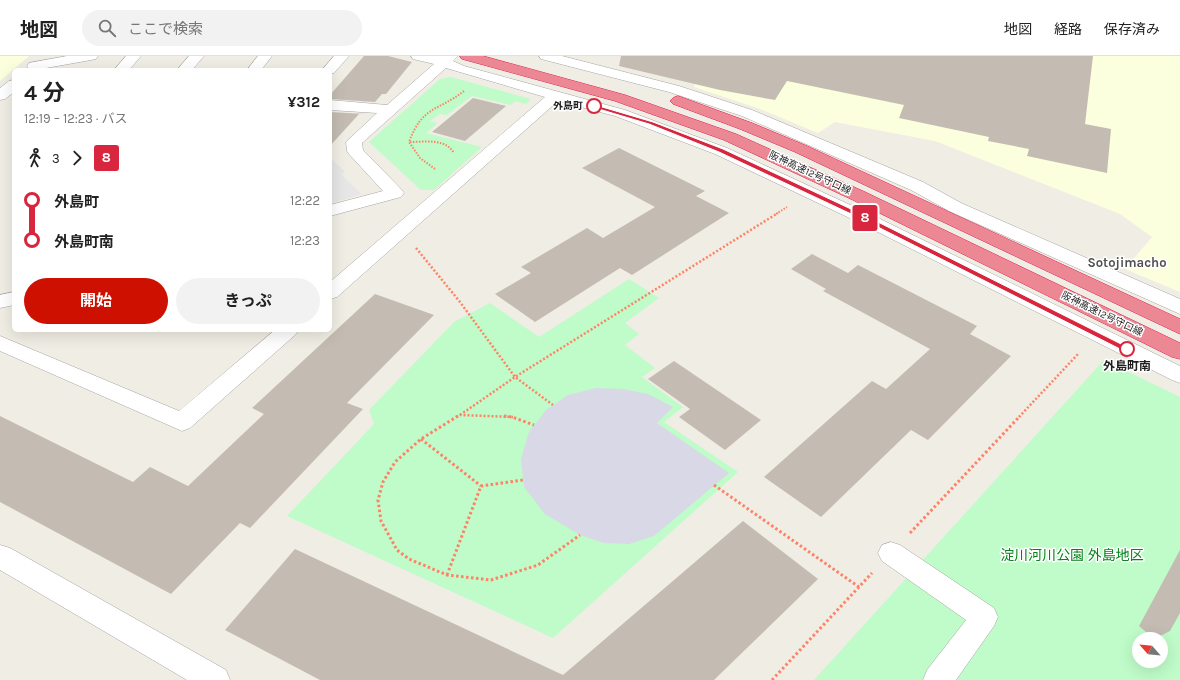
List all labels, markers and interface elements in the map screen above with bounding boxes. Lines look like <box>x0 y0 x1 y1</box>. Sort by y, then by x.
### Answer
search box <box>82 10 362 46</box>
icon: search <box>96 17 118 39</box>
text: 地図 <box>20 19 58 41</box>
text: ここで検索 <box>128 20 203 38</box>
text: 地図 <box>1004 21 1032 38</box>
text: 経路 <box>1054 21 1082 38</box>
text: 保存済み <box>1104 21 1160 38</box>
text: 4 分 <box>24 80 65 106</box>
text: ¥312 <box>287 93 320 111</box>
marker: 外島町 <box>586 98 602 114</box>
place label: 外島町 <box>553 100 583 112</box>
text: 12:19 – 12:23 · バス <box>24 111 128 126</box>
icon: walk <box>24 147 46 169</box>
icon: forward <box>66 147 88 169</box>
text: 8 <box>102 149 111 166</box>
street label: 阪神高速12号守口線 <box>767 149 853 197</box>
text: 3 <box>52 151 60 166</box>
text: 外島町 <box>54 193 99 211</box>
text: 12:22 <box>290 193 320 208</box>
line badge: 8 <box>852 205 878 231</box>
text: 8 <box>860 209 870 226</box>
text: 外島町南 <box>54 233 114 251</box>
text: 12:23 <box>290 233 320 248</box>
district label: Sotojimacho <box>1087 255 1167 270</box>
button: 開始 <box>24 278 168 324</box>
button: きっぷ <box>176 278 320 324</box>
street label: 阪神高速12号守口線 <box>1059 289 1145 339</box>
marker: 外島町南 <box>1119 341 1135 357</box>
place label: 外島町南 <box>1103 359 1151 373</box>
park label: 淀川河川公園 外島地区 <box>1000 547 1144 564</box>
north arrow <box>1132 632 1168 668</box>
map controls <box>1132 632 1168 668</box>

